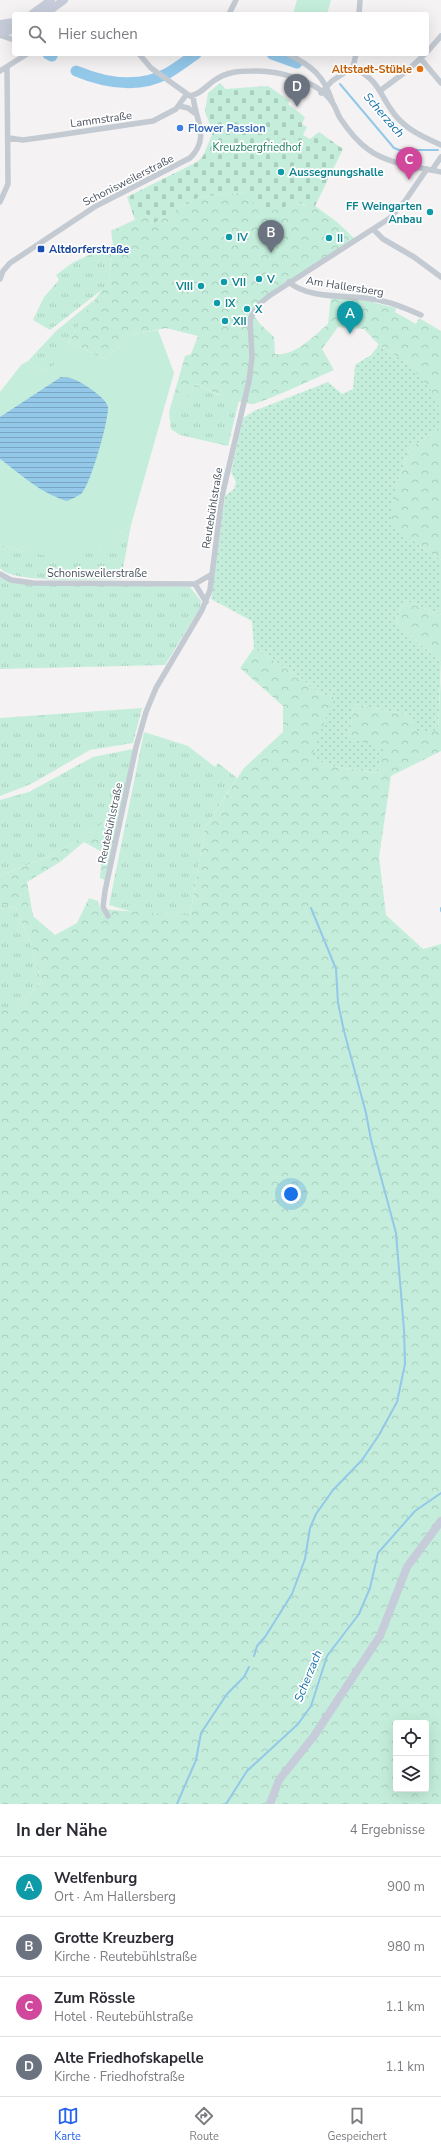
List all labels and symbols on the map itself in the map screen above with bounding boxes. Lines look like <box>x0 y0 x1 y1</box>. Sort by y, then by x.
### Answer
place label: Altstadt-Stüble <box>332 62 412 77</box>
marker: Altstadt-Stüble <box>415 64 425 74</box>
pin: D <box>284 74 310 107</box>
water label: Scherzach <box>360 89 408 141</box>
street label: Lammstraße <box>69 108 133 131</box>
place label: Flower Passion <box>188 121 266 136</box>
marker: Flower Passion <box>175 123 185 133</box>
park label: Kreuzbergfriedhof <box>213 140 302 155</box>
pin: C <box>396 147 422 180</box>
street label: Schonisweilerstraße <box>80 151 176 210</box>
place label: Aussegnungshalle <box>289 165 384 180</box>
marker: Aussegnungshalle <box>276 167 286 177</box>
place label: FF Weingarten Anbau <box>346 199 422 227</box>
marker: FF Weingarten Anbau <box>425 207 435 217</box>
pin: B <box>258 220 284 253</box>
place label: IV <box>237 230 248 245</box>
place label: II <box>337 231 343 246</box>
marker: IV <box>224 232 234 242</box>
marker: II <box>324 233 334 243</box>
place label: Altdorferstraße <box>49 242 129 257</box>
marker: Altdorferstraße <box>36 244 46 254</box>
place label: V <box>266 272 275 287</box>
street label: Am Hallersberg <box>305 273 385 300</box>
marker: V <box>254 274 264 284</box>
place label: VII <box>231 275 246 290</box>
marker: VII <box>219 277 229 287</box>
place label: VIII <box>175 279 193 294</box>
marker: VIII <box>196 281 206 291</box>
place label: IX <box>225 296 236 311</box>
marker: IX <box>212 298 222 308</box>
pin: A <box>337 301 363 334</box>
place label: X <box>254 302 263 317</box>
marker: X <box>242 304 252 314</box>
place label: XII <box>232 314 247 329</box>
marker: XII <box>220 316 230 326</box>
street label: Reutebühlstraße <box>199 466 226 550</box>
street label: Schonisweilerstraße <box>47 566 147 581</box>
street label: Reutebühlstraße <box>95 781 126 865</box>
your location <box>281 1184 301 1204</box>
water label: Scherzach <box>290 1647 326 1704</box>

